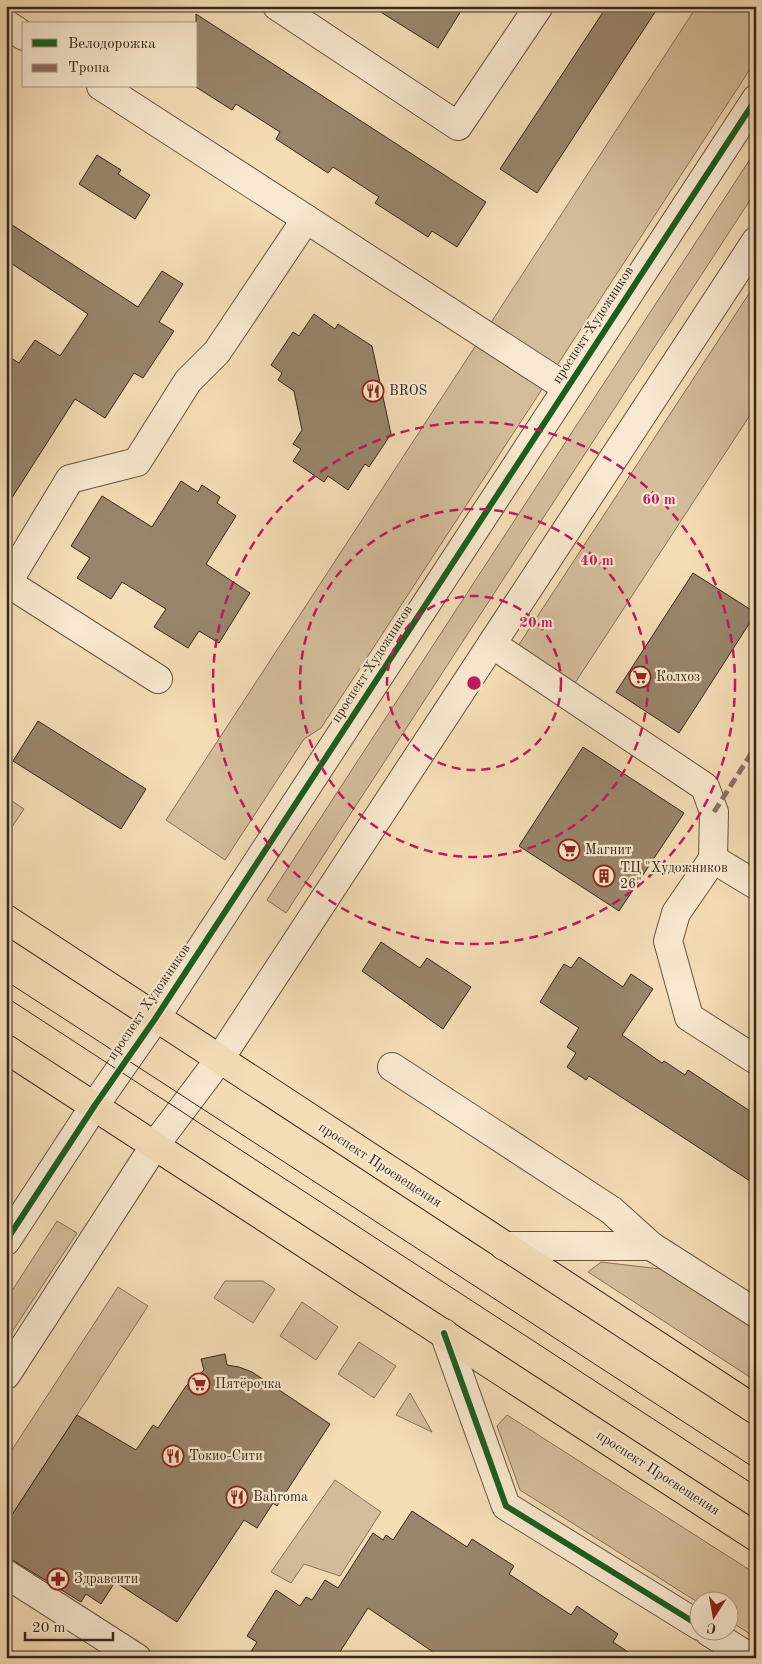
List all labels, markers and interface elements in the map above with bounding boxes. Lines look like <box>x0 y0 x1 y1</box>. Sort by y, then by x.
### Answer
legend <box>22 22 198 88</box>
text: Велодорожка <box>68 37 156 52</box>
text: Тропа <box>68 61 110 76</box>
street label: проспект Художников <box>550 264 636 386</box>
restaurant icon: BROS <box>361 379 385 403</box>
place label: BROS <box>389 384 427 398</box>
text: 60 m <box>642 493 676 508</box>
text: 40 m <box>580 554 614 569</box>
street label: проспект Художников <box>329 603 415 725</box>
text: 20 m <box>519 616 553 631</box>
supermarket icon: Колхоз <box>628 665 652 689</box>
place label: Колхоз <box>656 670 700 684</box>
centre of rings <box>465 674 483 692</box>
supermarket icon: Магнит <box>557 838 581 862</box>
place label: Магнит <box>585 843 632 857</box>
place label: ТЦ "Художников 26" <box>620 861 728 891</box>
building icon: ТЦ "Художников 26" <box>592 864 616 888</box>
street label: проспект Художников <box>105 941 193 1063</box>
street label: проспект Просвещения <box>316 1120 444 1210</box>
supermarket icon: Пятёрочка <box>187 1372 211 1396</box>
place label: Пятёрочка <box>215 1377 282 1391</box>
street label: проспект Просвещения <box>594 1428 722 1518</box>
restaurant icon: Токио-Сити <box>161 1444 185 1468</box>
place label: Токио-Сити <box>189 1449 263 1463</box>
restaurant icon: Bahroma <box>225 1485 249 1509</box>
place label: Bahroma <box>253 1490 308 1504</box>
pharmacy icon: Здравсити <box>46 1567 70 1591</box>
place label: Здравсити <box>74 1572 138 1586</box>
north arrow <box>690 1592 740 1642</box>
scale bar <box>25 1609 112 1641</box>
text: С <box>706 1620 718 1636</box>
text: 20 m <box>32 1621 66 1636</box>

